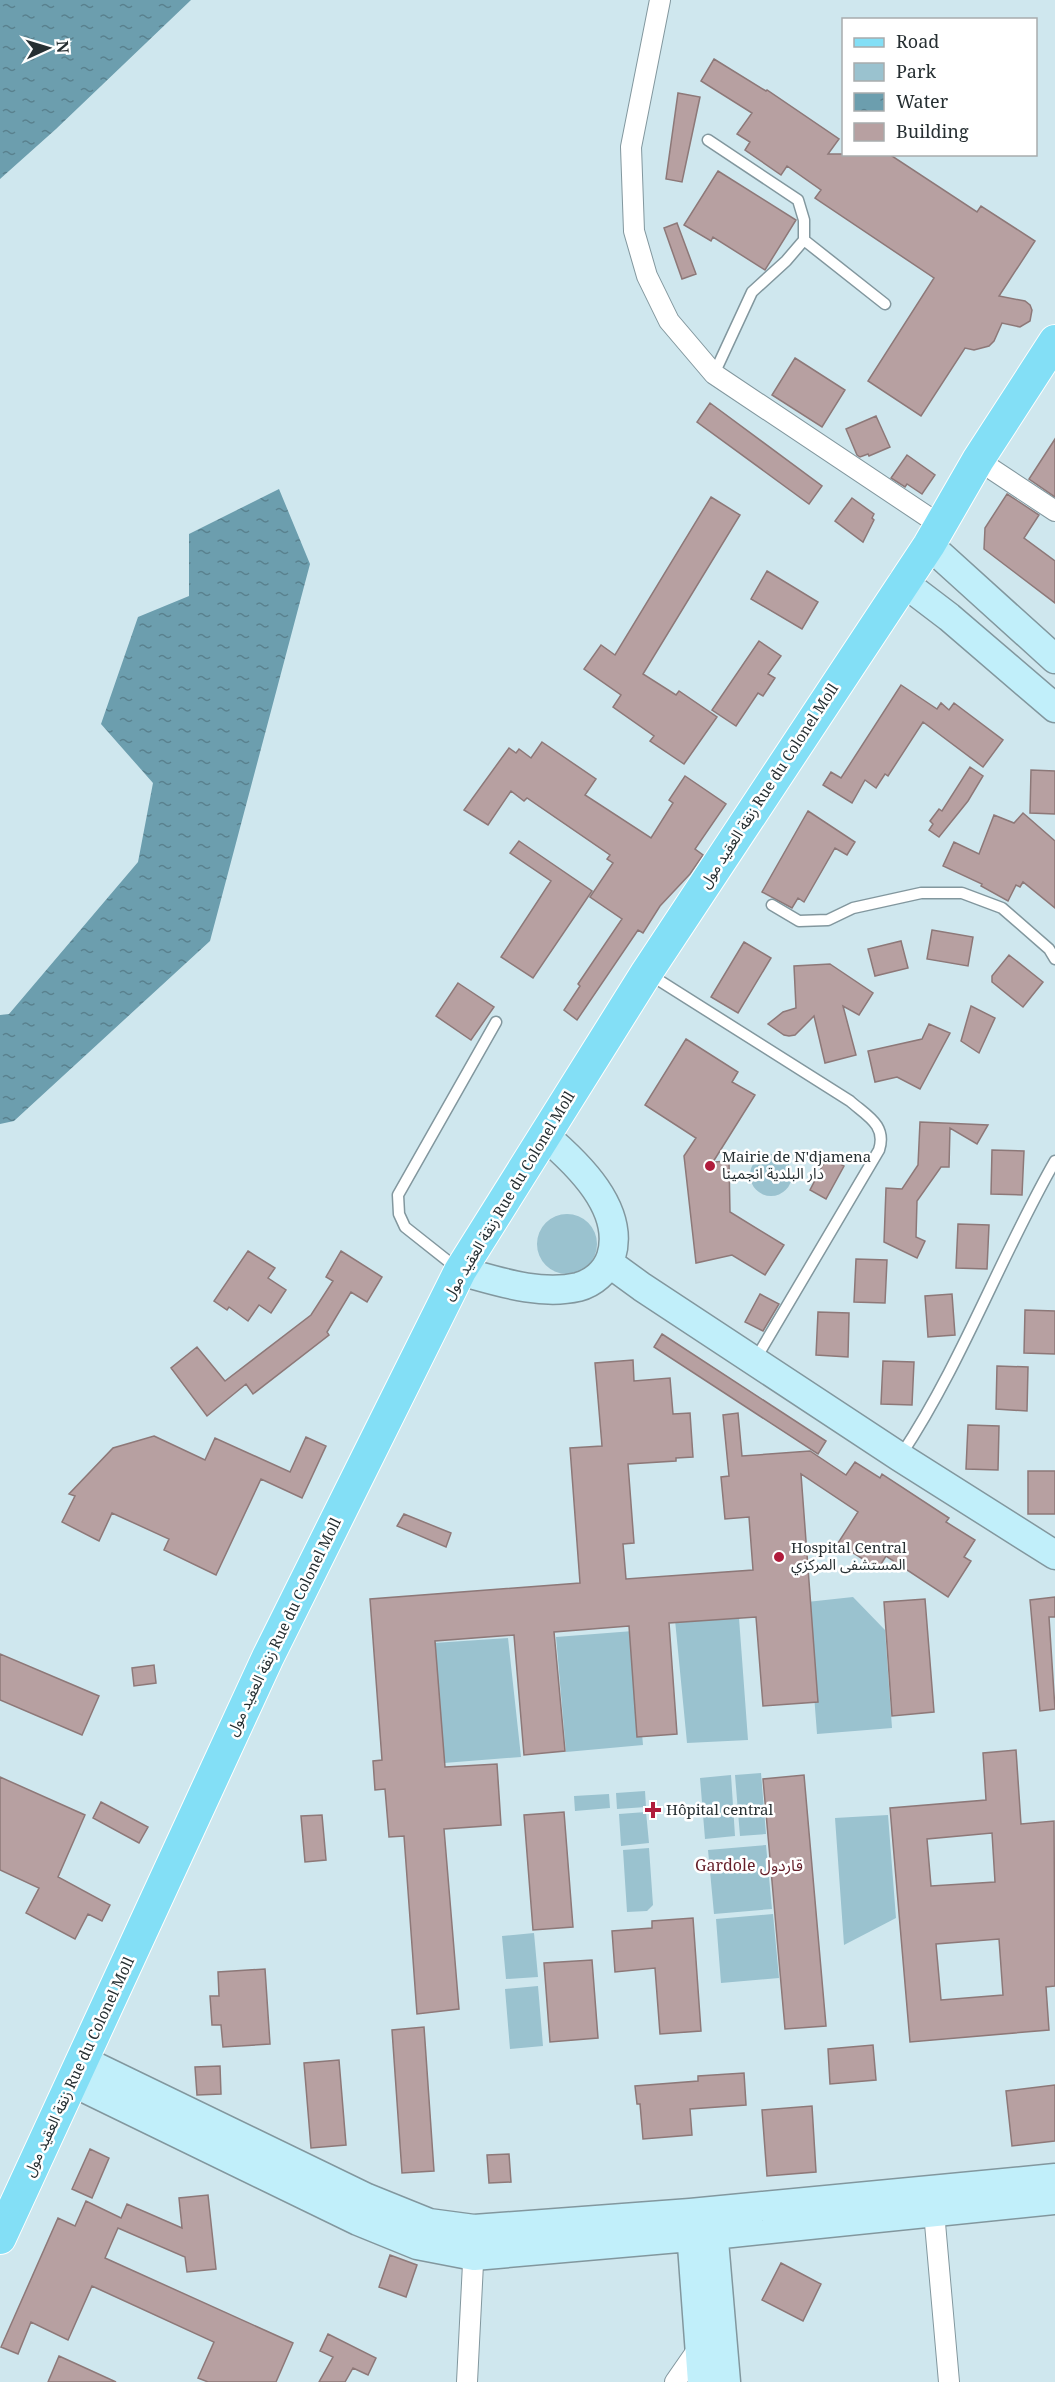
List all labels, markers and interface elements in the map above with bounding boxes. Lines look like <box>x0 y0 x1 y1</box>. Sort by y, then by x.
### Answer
north arrow <box>18 18 78 78</box>
legend <box>842 18 1037 156</box>
text: Road <box>896 29 939 53</box>
text: N <box>52 40 74 54</box>
text: Park <box>896 59 936 83</box>
text: Water <box>896 89 949 113</box>
text: Building <box>896 119 969 143</box>
street label: زنقة العقيد مول Rue du Colonel Moll <box>694 679 842 892</box>
street label: زنقة العقيد مول Rue du Colonel Moll <box>438 1087 579 1304</box>
place label: Mairie de N'djamena دار البلدية انجمينا <box>722 1146 871 1183</box>
marker: Mairie de N'djamena دار البلدية انجمينا <box>703 1159 717 1173</box>
street label: زنقة العقيد مول Rue du Colonel Moll <box>221 1514 345 1739</box>
place label: Hospital Central المستشفى المركزي <box>791 1537 907 1576</box>
marker: Hospital Central المستشفى المركزي <box>772 1550 786 1564</box>
place label: Hôpital central <box>666 1799 773 1819</box>
marker: Hôpital central <box>644 1801 662 1819</box>
district label: Gardole قاردول <box>695 1854 803 1876</box>
street label: زنقة العقيد مول Rue du Colonel Moll <box>18 1953 138 2180</box>

